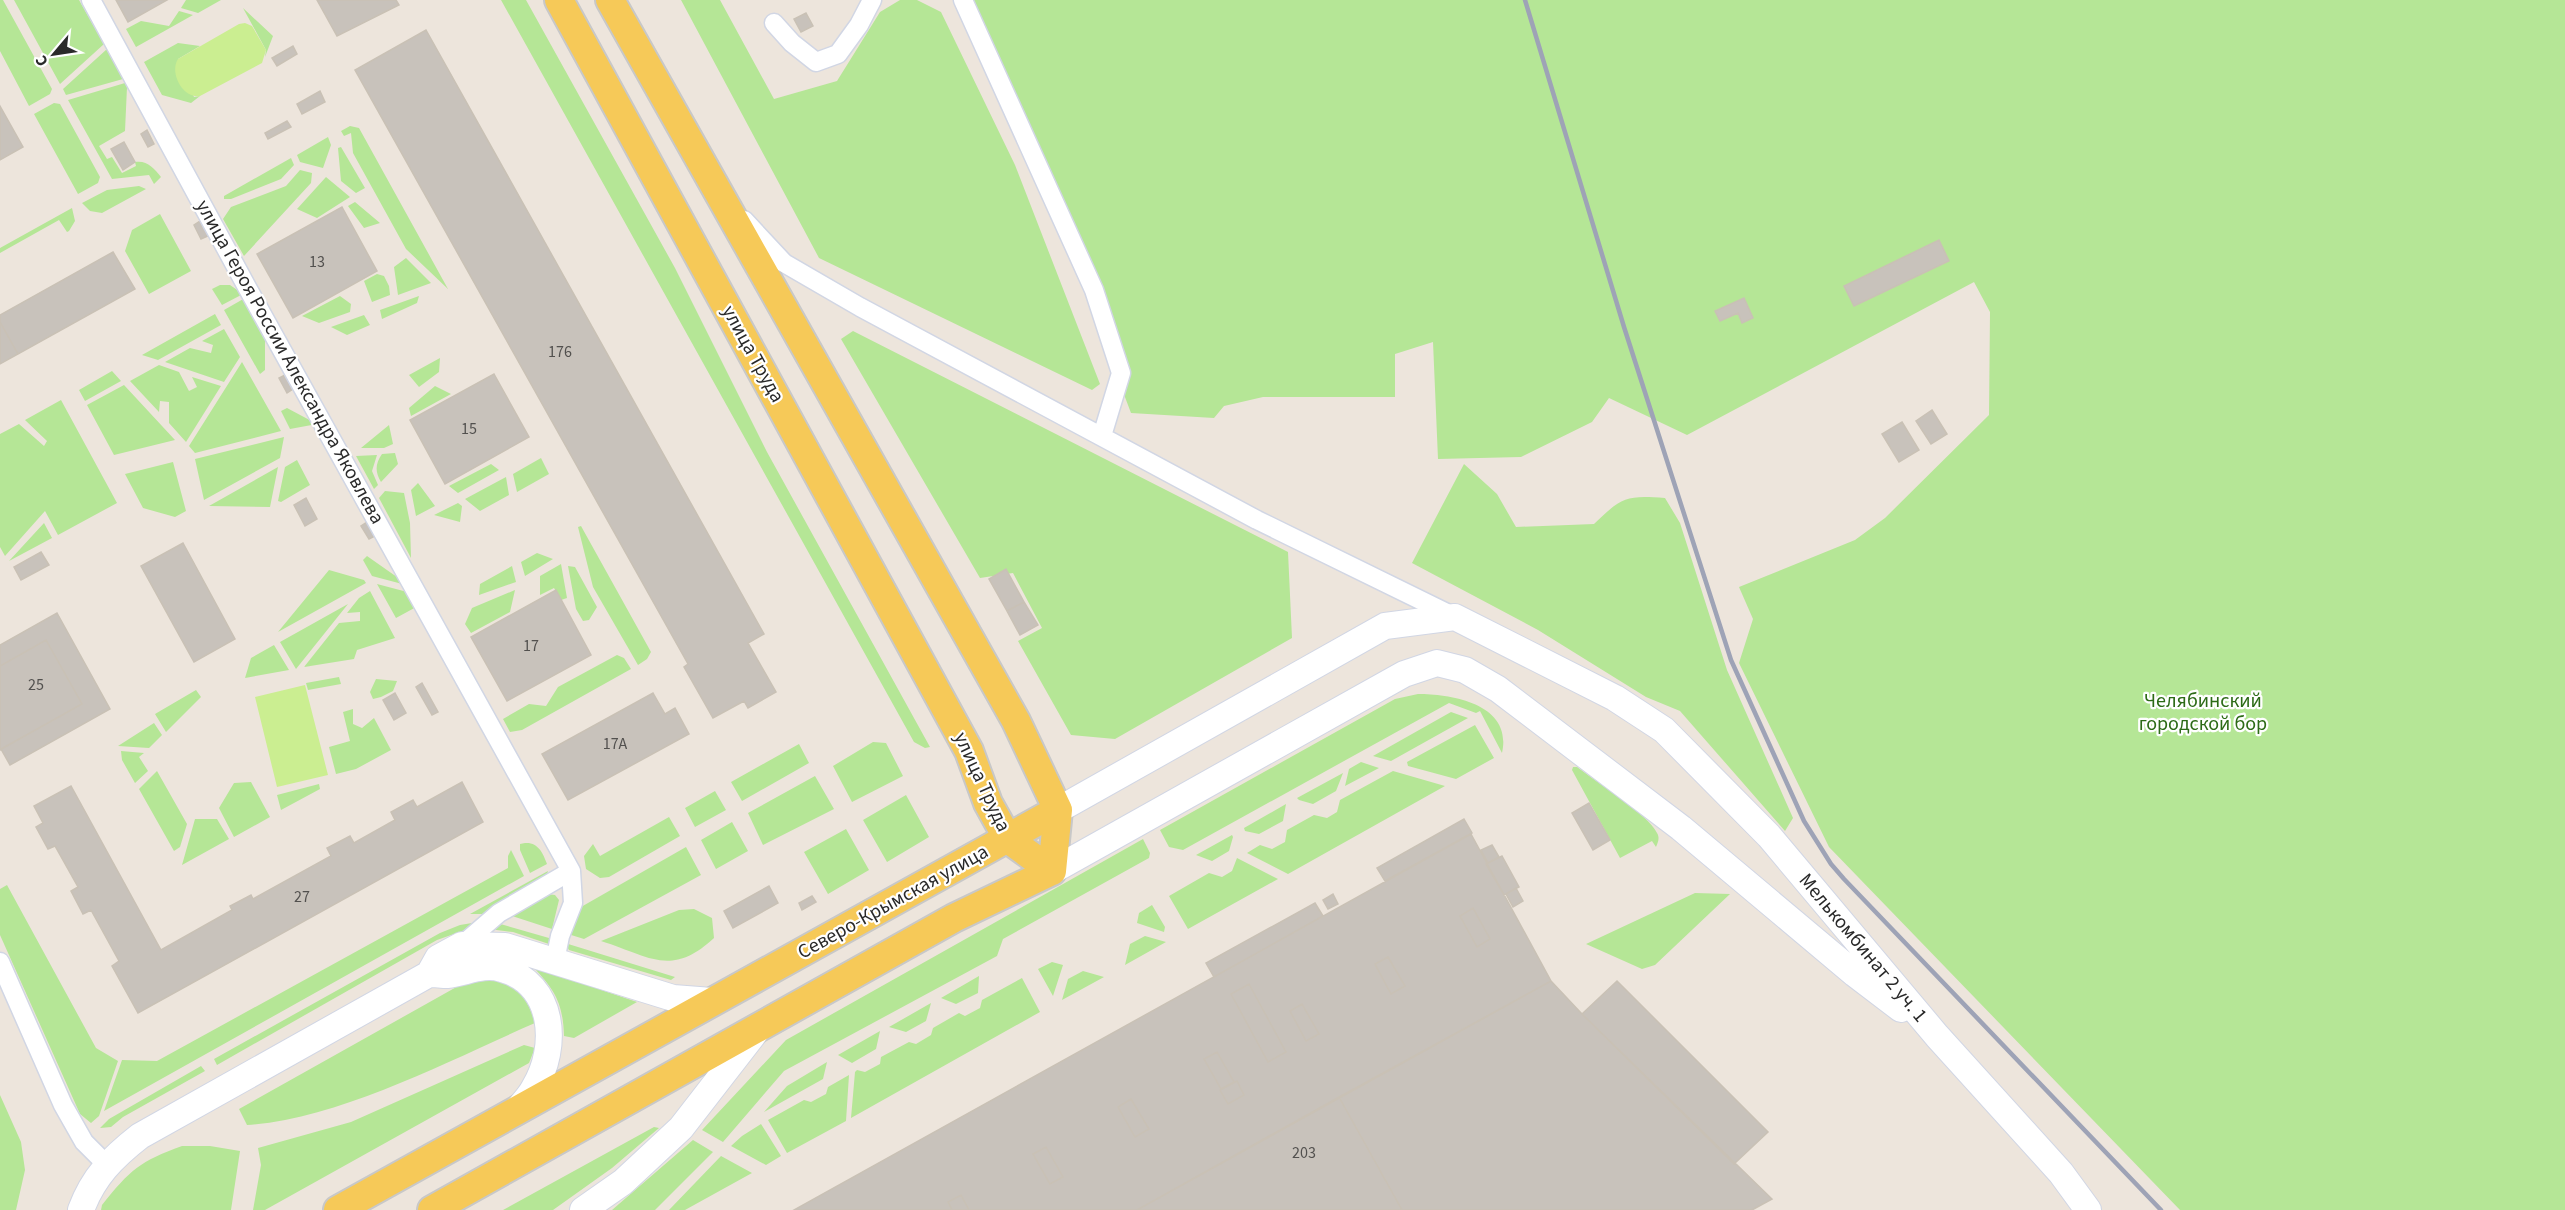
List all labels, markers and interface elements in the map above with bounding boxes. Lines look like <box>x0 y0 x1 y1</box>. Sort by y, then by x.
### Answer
north arrow <box>24 24 84 84</box>
text: С <box>30 51 54 70</box>
street label: улица Героя России Александра Яковлева <box>189 195 391 529</box>
house number: 13 <box>309 251 325 273</box>
street label: улица Труда <box>715 300 791 408</box>
house number: 176 <box>548 341 572 363</box>
house number: 15 <box>461 418 477 440</box>
house number: 17 <box>523 635 539 657</box>
house number: 25 <box>28 674 44 696</box>
park label: Челябинский городской бор <box>2139 687 2267 738</box>
street label: улица Труда <box>947 727 1017 837</box>
house number: 17А <box>603 733 628 755</box>
street label: Северо-Крымская улица <box>793 838 993 966</box>
street label: Мелькомбинат 2 уч. 1 <box>1792 867 1934 1029</box>
house number: 27 <box>294 886 310 908</box>
house number: 203 <box>1292 1142 1316 1164</box>

